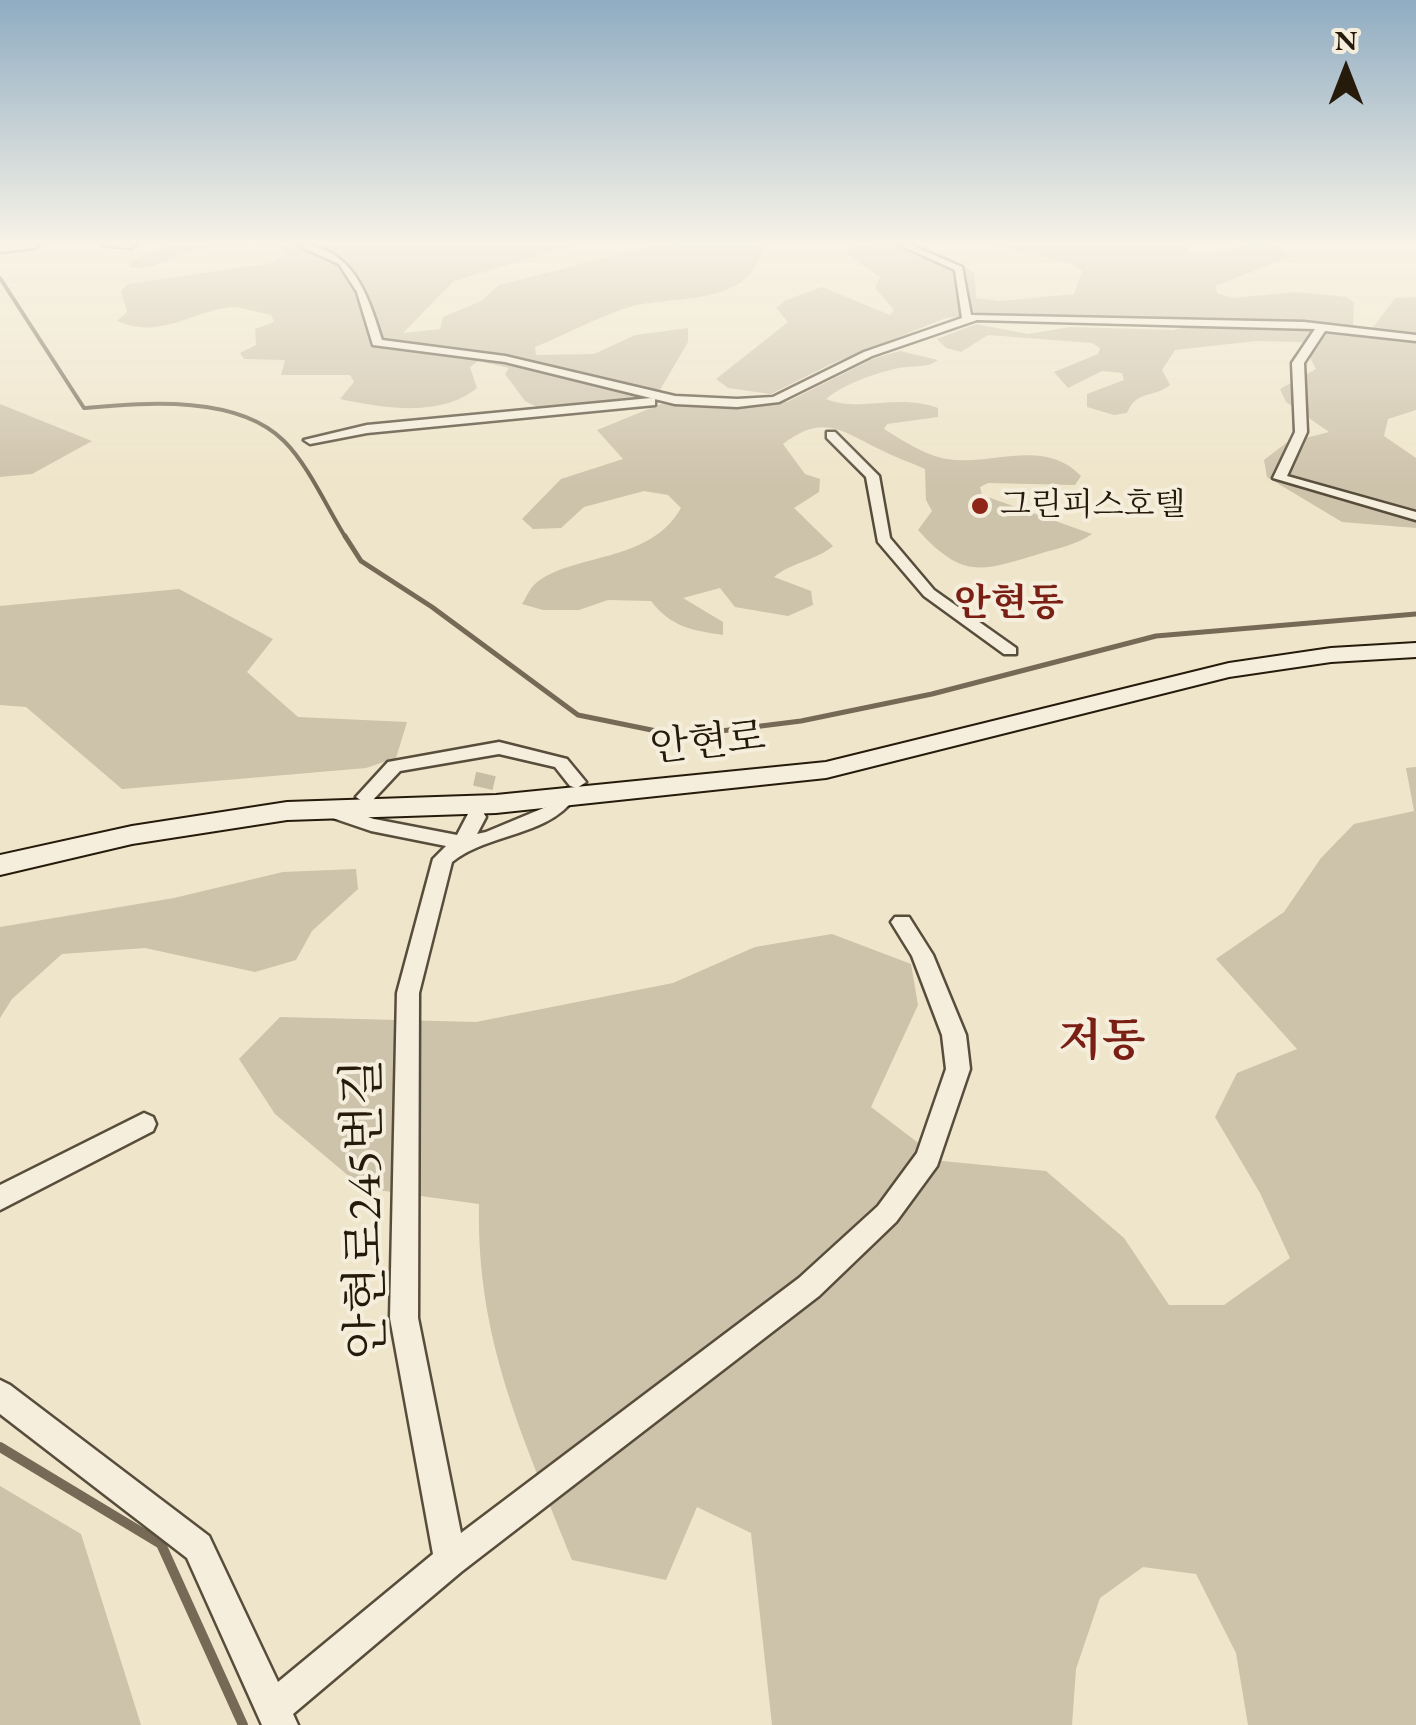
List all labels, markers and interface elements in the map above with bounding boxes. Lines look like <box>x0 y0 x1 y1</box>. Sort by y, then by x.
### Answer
north arrow <box>1296 20 1396 120</box>
text: N <box>1335 22 1357 58</box>
place label: 그린피스호텔 <box>1000 487 1185 525</box>
marker: 그린피스호텔 <box>969 495 991 517</box>
district label: 안현동 <box>954 582 1064 628</box>
street label: 안현로 <box>648 714 768 774</box>
district label: 저동 <box>1059 1016 1145 1070</box>
street label: 안현로245번길 <box>336 1058 398 1360</box>

